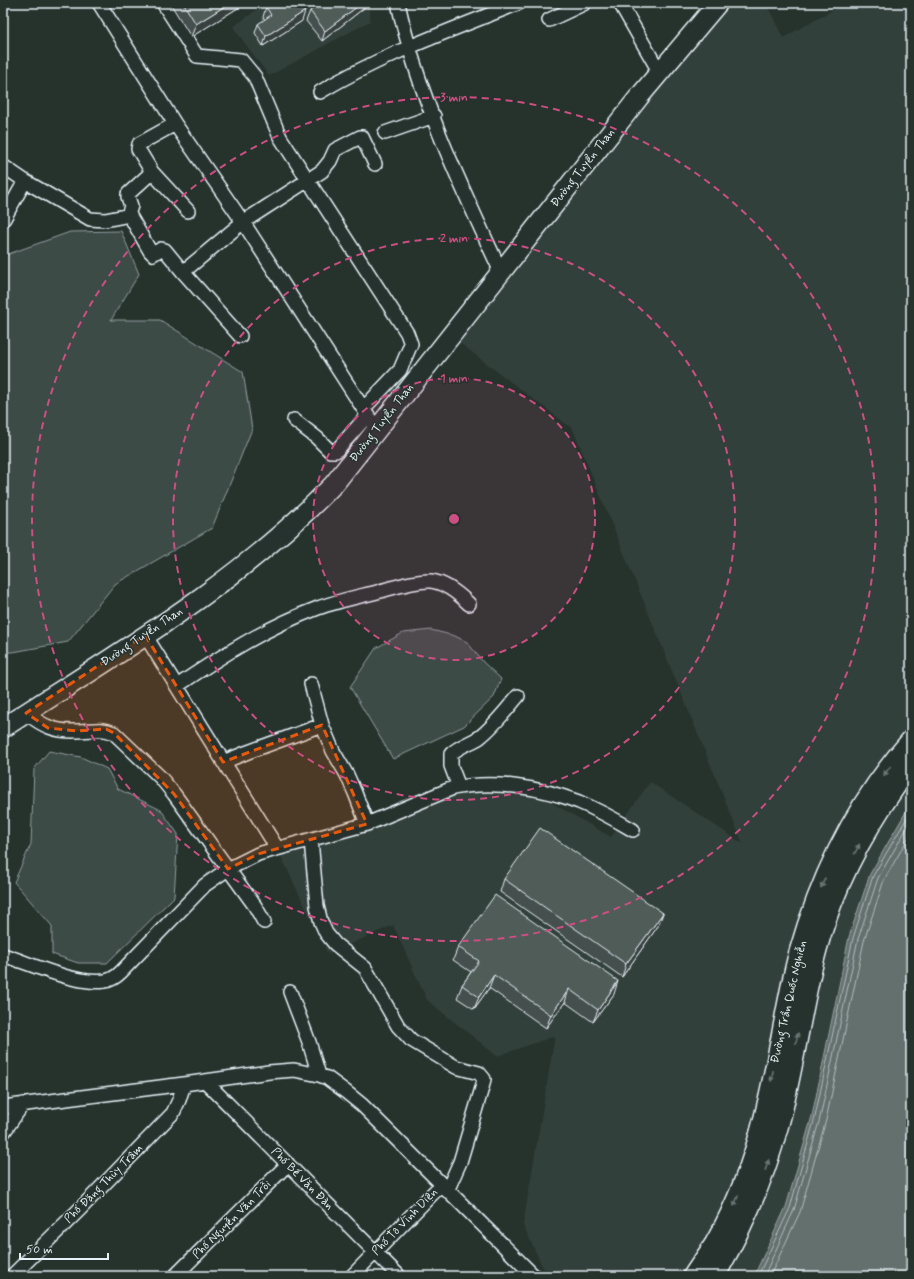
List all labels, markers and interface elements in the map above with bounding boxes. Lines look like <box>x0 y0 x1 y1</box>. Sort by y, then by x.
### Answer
text: 3 min <box>440 90 468 106</box>
street label: Đường Tuyển Than <box>547 125 620 211</box>
text: 2 min <box>440 231 468 247</box>
text: 1 min <box>440 371 468 387</box>
street label: Đường Tuyển Than <box>346 380 419 466</box>
centre of rings <box>447 512 461 526</box>
street label: Đường Tuyển Than <box>98 604 187 671</box>
one-way arrow <box>883 765 891 776</box>
one-way arrow <box>854 843 861 855</box>
one-way arrow <box>819 878 825 890</box>
street label: Đường Trần Quốc Nghiễn <box>767 939 812 1065</box>
one-way arrow <box>795 1032 801 1045</box>
one-way arrow <box>769 1070 775 1082</box>
street label: Phố Đặng Thùy Trâm <box>61 1141 148 1228</box>
street label: Phố Bế Văn Đàn <box>267 1144 337 1214</box>
one-way arrow <box>764 1158 770 1170</box>
street label: Phố Nguyễn Văn Trỗi <box>189 1177 276 1264</box>
street label: Phố Tô Vĩnh Diện <box>369 1185 441 1259</box>
one-way arrow <box>732 1195 738 1207</box>
scale bar <box>20 1235 108 1261</box>
text: 50 m <box>26 1242 53 1258</box>

